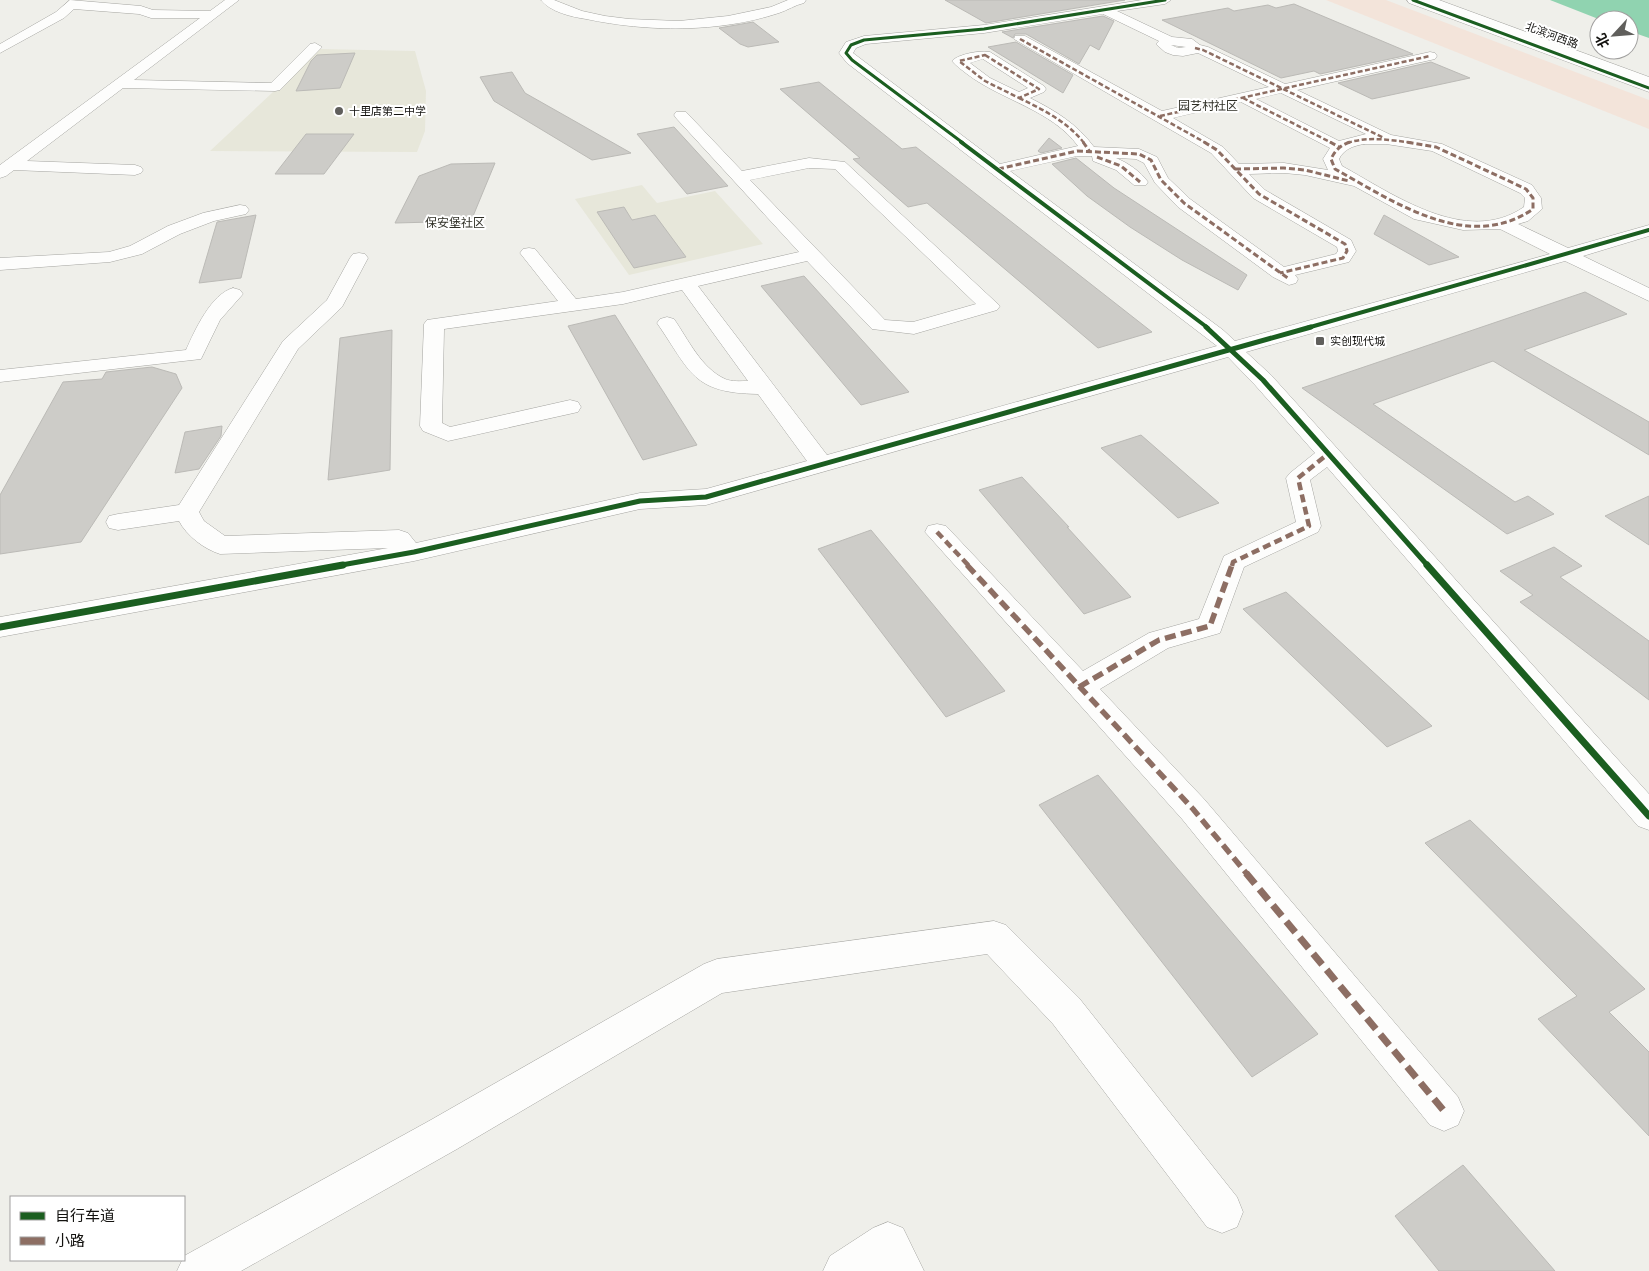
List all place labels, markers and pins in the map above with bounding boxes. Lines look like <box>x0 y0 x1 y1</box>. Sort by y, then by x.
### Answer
place label: 十里店第二中学 <box>349 103 426 119</box>
marker: 十里店第二中学 <box>333 105 345 117</box>
place label: 实创现代城 <box>1330 333 1385 349</box>
marker: 实创现代城 <box>1314 335 1326 347</box>

